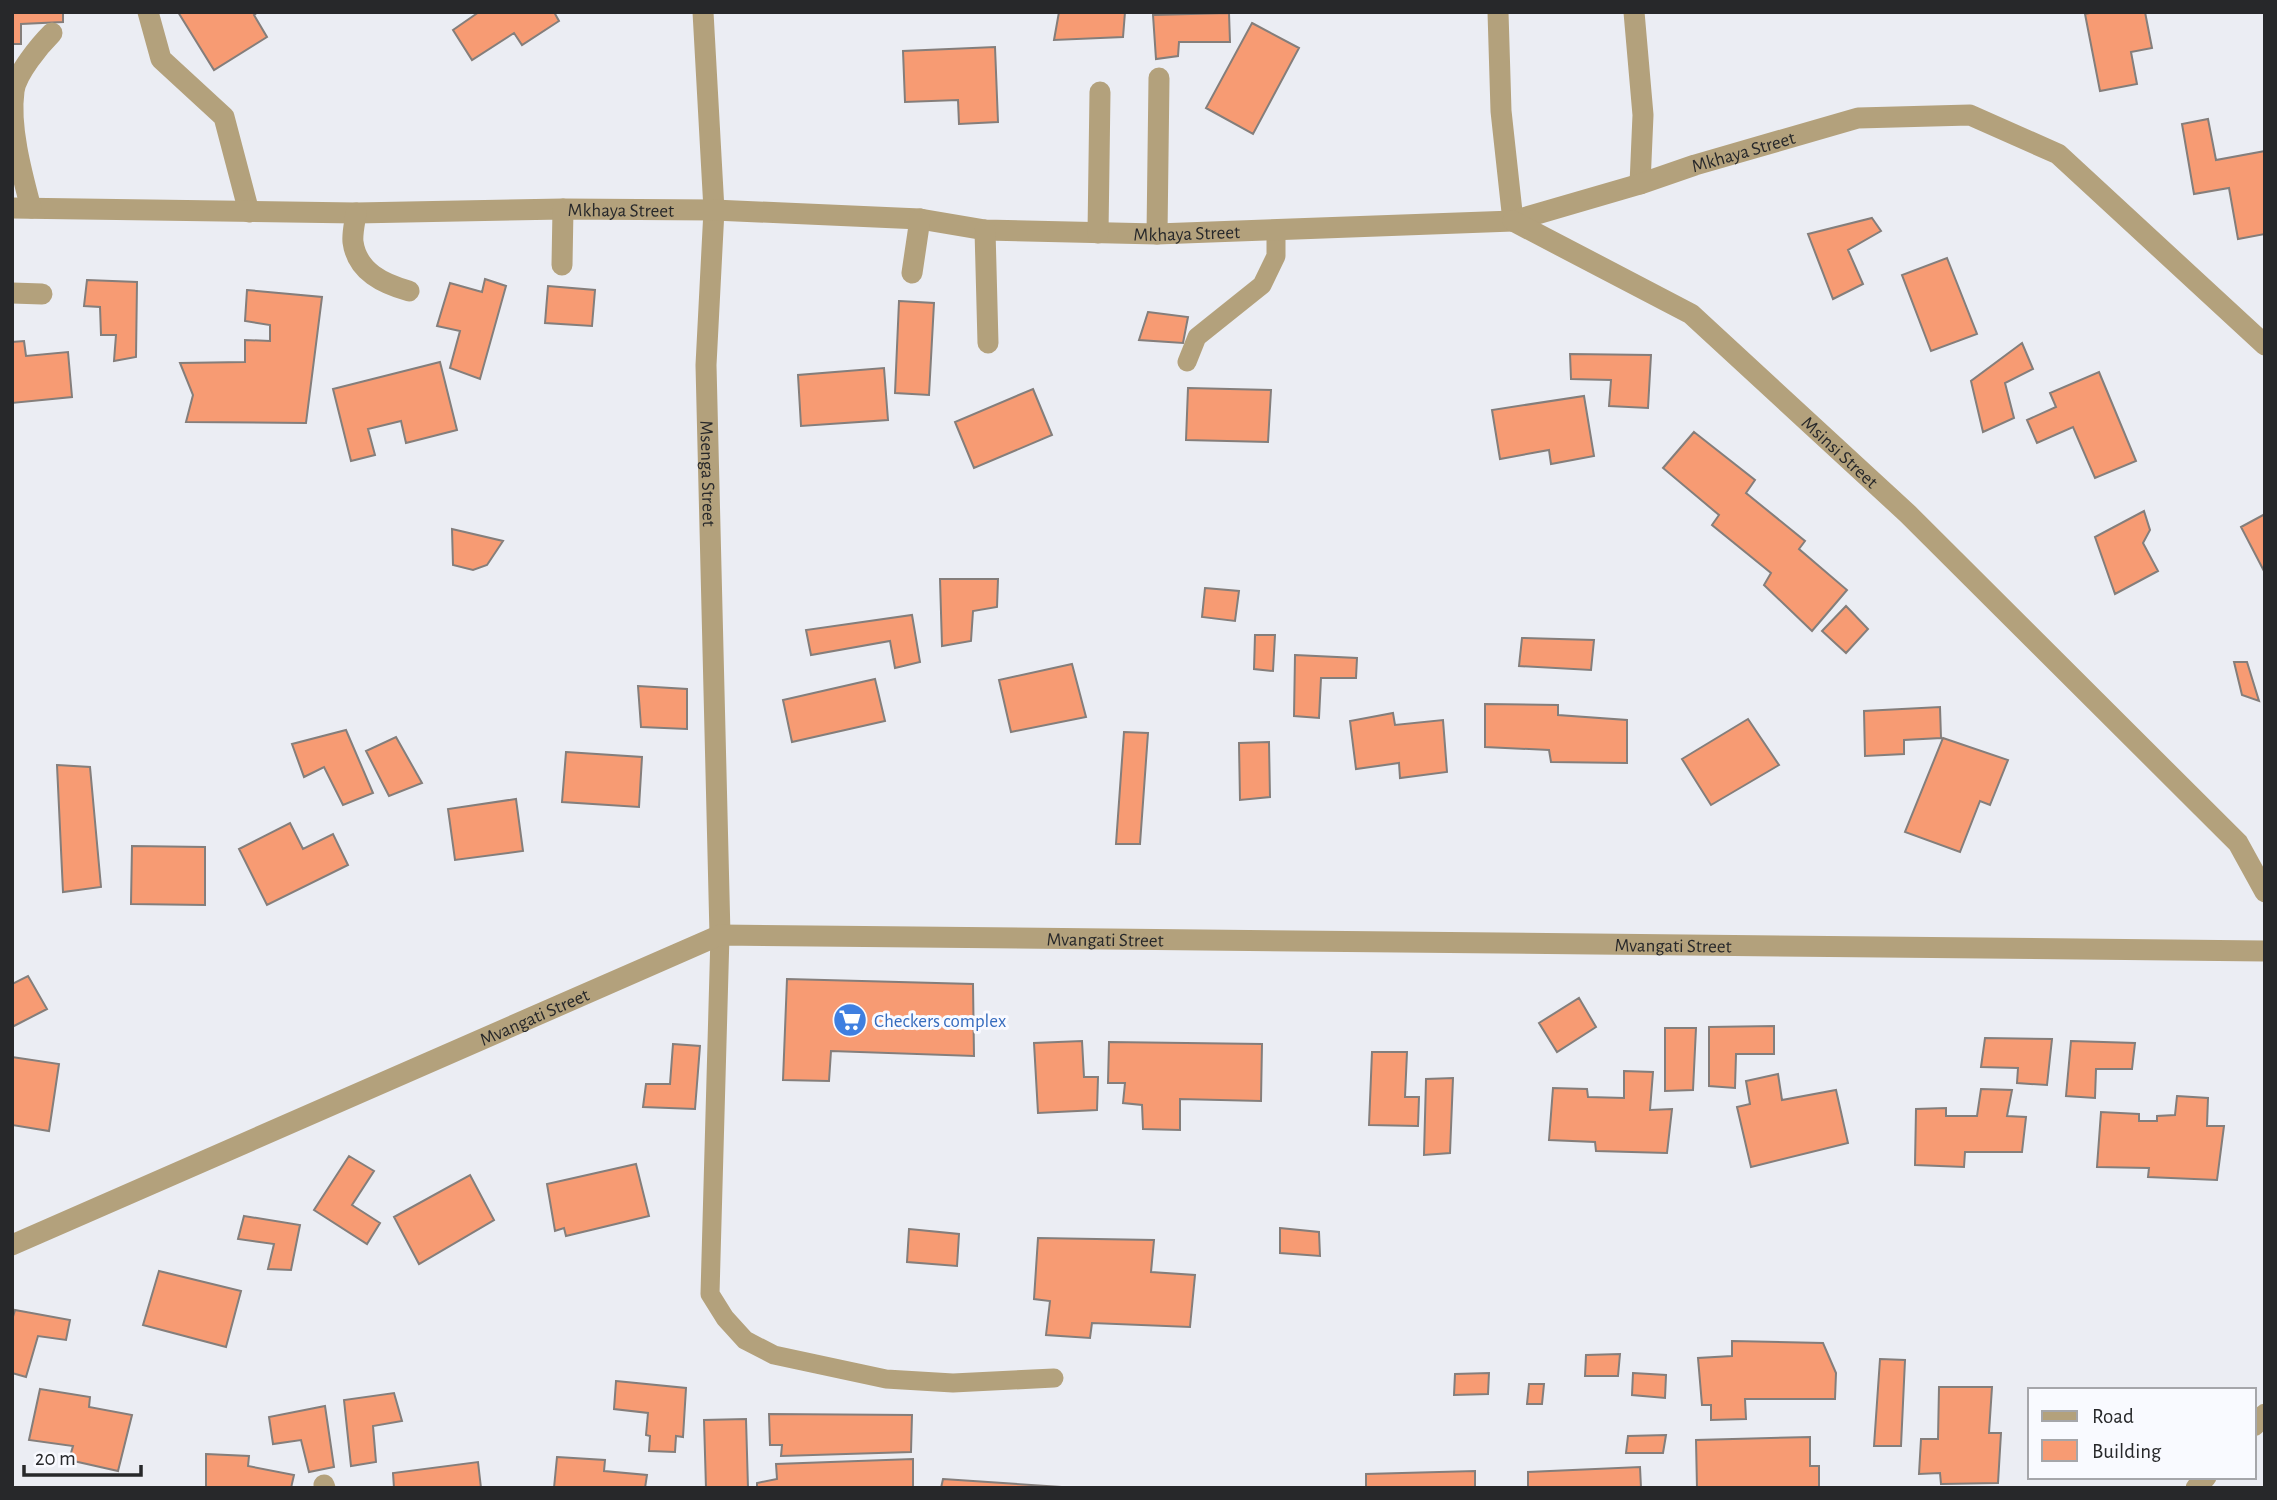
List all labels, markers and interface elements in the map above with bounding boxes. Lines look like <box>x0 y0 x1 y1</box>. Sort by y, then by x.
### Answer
street label: Mkhaya Street <box>1690 129 1797 176</box>
street label: Mkhaya Street <box>568 201 674 221</box>
street label: Mkhaya Street <box>1133 223 1240 245</box>
street label: Msinsi Street <box>1798 413 1881 492</box>
street label: Msenga Street <box>696 420 718 527</box>
street label: Mvangati Street <box>1046 930 1164 951</box>
street label: Mvangati Street <box>1614 936 1732 956</box>
street label: Mvangati Street <box>477 986 592 1050</box>
supermarket icon: Checkers complex <box>831 1001 869 1039</box>
place label: Checkers complex <box>874 1012 1006 1031</box>
legend <box>2028 1388 2256 1479</box>
text: Road <box>2092 1406 2134 1427</box>
scale bar <box>24 1434 142 1478</box>
text: Building <box>2092 1441 2162 1462</box>
text: 20 m <box>35 1448 76 1469</box>

